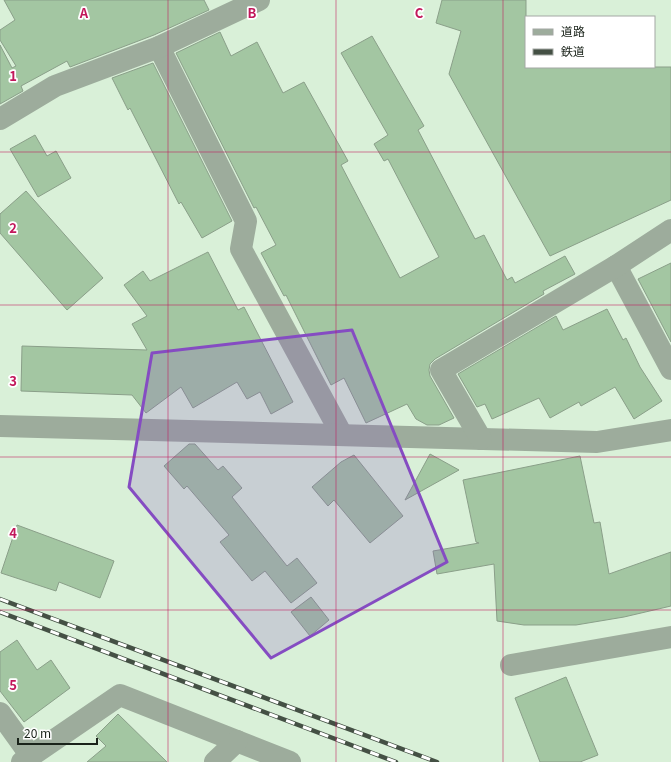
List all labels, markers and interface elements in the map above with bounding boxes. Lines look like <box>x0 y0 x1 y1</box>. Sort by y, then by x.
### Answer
text: A <box>79 3 89 22</box>
text: B <box>248 3 257 22</box>
text: C <box>415 3 424 22</box>
legend <box>525 16 655 68</box>
text: 道路 <box>561 22 585 39</box>
text: 鉄道 <box>561 42 585 59</box>
text: 1 <box>9 66 17 85</box>
text: 2 <box>9 218 17 237</box>
text: 3 <box>9 371 17 390</box>
text: 4 <box>9 523 17 542</box>
text: 5 <box>9 675 17 694</box>
scale bar <box>18 720 97 746</box>
text: 20 m <box>24 724 51 741</box>

